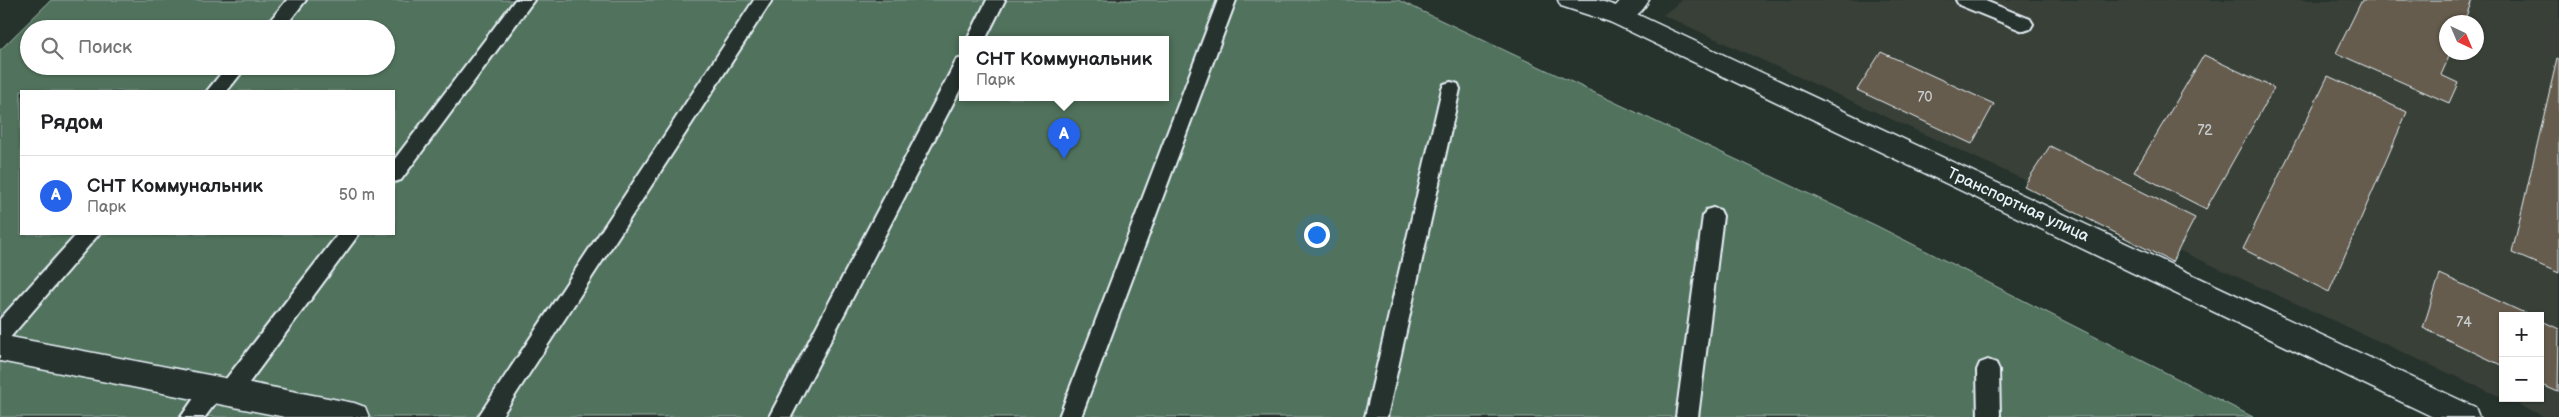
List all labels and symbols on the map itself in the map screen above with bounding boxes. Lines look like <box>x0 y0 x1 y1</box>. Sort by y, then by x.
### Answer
north arrow <box>2439 15 2484 60</box>
house number: 70 <box>1917 89 1933 106</box>
pin: A <box>1048 118 1080 159</box>
house number: 72 <box>2197 122 2213 139</box>
street label: Транспортная улица <box>1944 164 2092 246</box>
your location <box>1304 222 1330 248</box>
house number: 74 <box>2456 314 2472 331</box>

